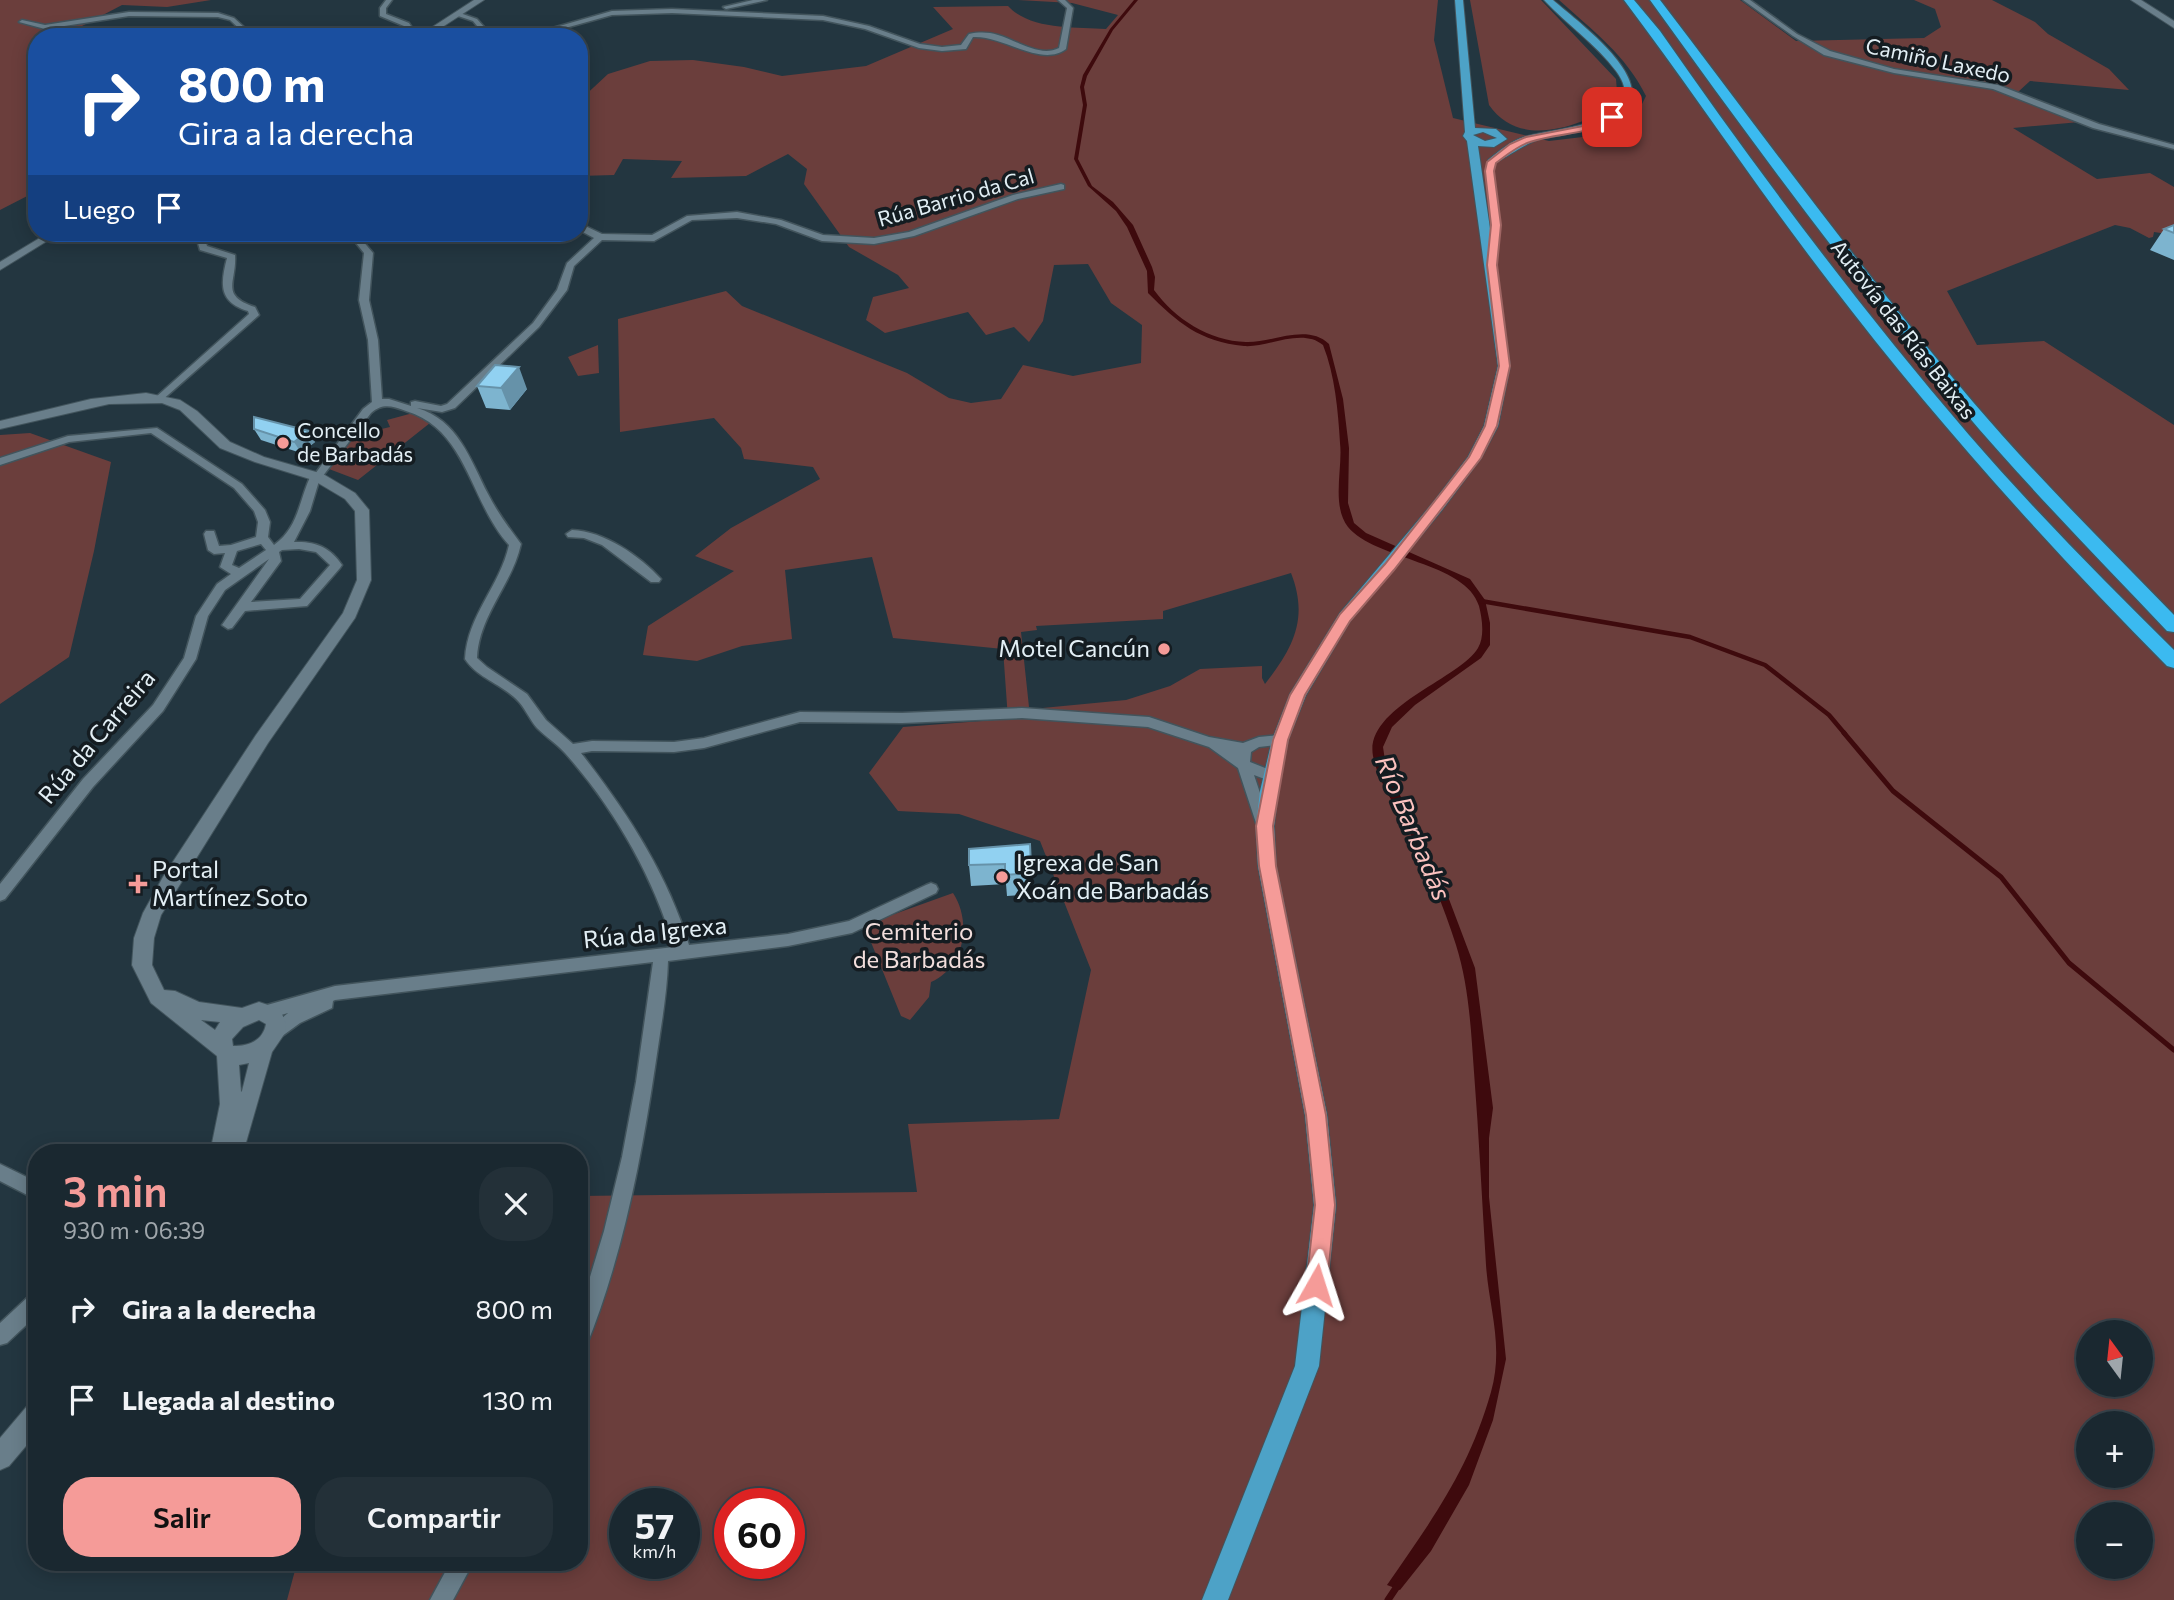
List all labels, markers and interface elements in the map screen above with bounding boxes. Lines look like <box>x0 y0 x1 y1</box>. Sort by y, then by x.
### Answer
street label: Camiño Laxedo <box>1864 32 2013 87</box>
text: 800 m <box>178 52 326 112</box>
icon: right <box>63 56 154 147</box>
pin <box>1582 87 1642 147</box>
icon: arrive <box>1593 98 1631 136</box>
text: Gira a la derecha <box>178 112 414 152</box>
street label: Rúa Barrio da Cal <box>874 162 1037 231</box>
icon: arrive <box>150 189 188 227</box>
text: Luego <box>63 193 136 224</box>
street label: Autovía das Rías Baixas <box>1827 235 1982 424</box>
place label: Concello de Barbadás <box>297 417 413 466</box>
marker: Concello de Barbadás <box>275 435 291 451</box>
place label: Motel Cancún <box>998 633 1150 662</box>
marker: Motel Cancún <box>1156 641 1172 657</box>
street label: Rúa da Carreira <box>31 663 160 809</box>
water label: Río Barbadás <box>1370 750 1459 905</box>
place label: Igrexa de San Xoán de Barbadás <box>1016 847 1209 904</box>
place label: Portal Martínez Soto <box>152 854 308 911</box>
marker: Igrexa de San Xoán de Barbadás <box>994 869 1010 885</box>
marker: Portal Martínez Soto <box>130 876 146 892</box>
street label: Rúa da Igrexa <box>582 910 728 953</box>
park label: Cemiterio de Barbadás <box>853 916 985 973</box>
text: 3 min <box>63 1164 168 1216</box>
button: close <box>479 1167 553 1241</box>
text: 930 m · 06:39 <box>63 1216 205 1244</box>
position arrow <box>1279 1248 1353 1322</box>
icon: right <box>63 1290 101 1328</box>
text: Gira a la derecha <box>122 1293 316 1324</box>
text: 800 m <box>476 1293 553 1324</box>
north arrow <box>2076 1320 2152 1396</box>
map controls <box>2076 1320 2153 1579</box>
icon: arrive <box>63 1381 101 1419</box>
text: Llegada al destino <box>122 1384 335 1415</box>
text: 130 m <box>482 1384 553 1415</box>
button: + <box>2076 1411 2153 1488</box>
button: Salir <box>63 1477 301 1557</box>
button: Compartir <box>315 1477 553 1557</box>
speed limit sign: 60 <box>714 1488 805 1579</box>
button: − <box>2076 1502 2153 1579</box>
text: 57 <box>635 1503 674 1546</box>
text: km/h <box>633 1540 676 1562</box>

